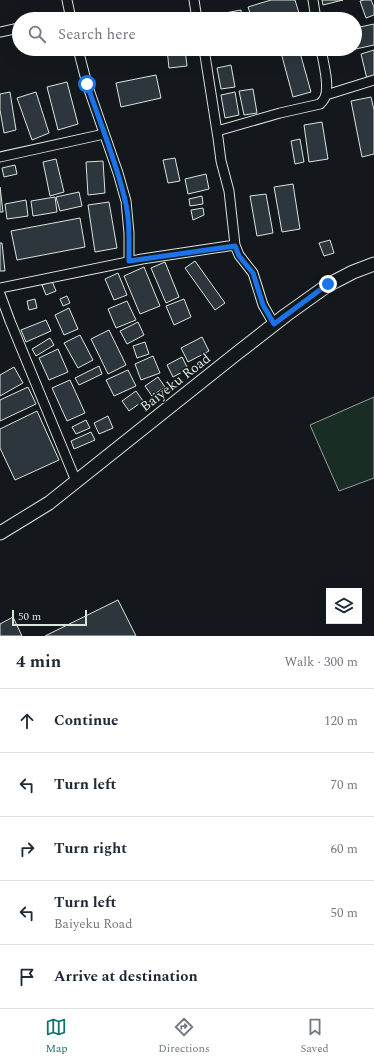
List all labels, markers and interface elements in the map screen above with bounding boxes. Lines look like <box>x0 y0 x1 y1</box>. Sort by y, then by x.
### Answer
search box <box>12 12 362 56</box>
icon: search <box>26 23 48 45</box>
text: Search here <box>58 23 136 46</box>
route start <box>78 75 96 93</box>
route end <box>319 275 337 293</box>
street label: Baiyeku Road <box>136 348 215 417</box>
map controls <box>326 588 362 624</box>
button: layers <box>326 588 362 624</box>
scale bar <box>12 608 87 627</box>
text: 50 m <box>18 608 41 625</box>
text: 4 min <box>16 649 61 675</box>
text: Walk · 300 m <box>284 652 358 672</box>
text: Continue <box>54 709 119 732</box>
icon: ahead <box>16 710 38 732</box>
text: 120 m <box>324 711 358 731</box>
text: Turn left <box>54 773 116 796</box>
icon: left <box>16 774 38 796</box>
text: 70 m <box>331 775 358 795</box>
text: Turn right <box>54 837 127 860</box>
icon: right <box>16 838 38 860</box>
text: 60 m <box>331 839 358 859</box>
text: Turn left <box>54 891 116 914</box>
icon: left <box>16 902 38 924</box>
text: 50 m <box>331 903 358 923</box>
text: Baiyeku Road <box>54 914 132 934</box>
text: Arrive at destination <box>54 965 198 988</box>
icon: arrive <box>16 966 38 988</box>
tab: Map <box>45 1016 68 1057</box>
tab: Directions <box>158 1016 210 1057</box>
tab: Saved <box>300 1016 329 1057</box>

